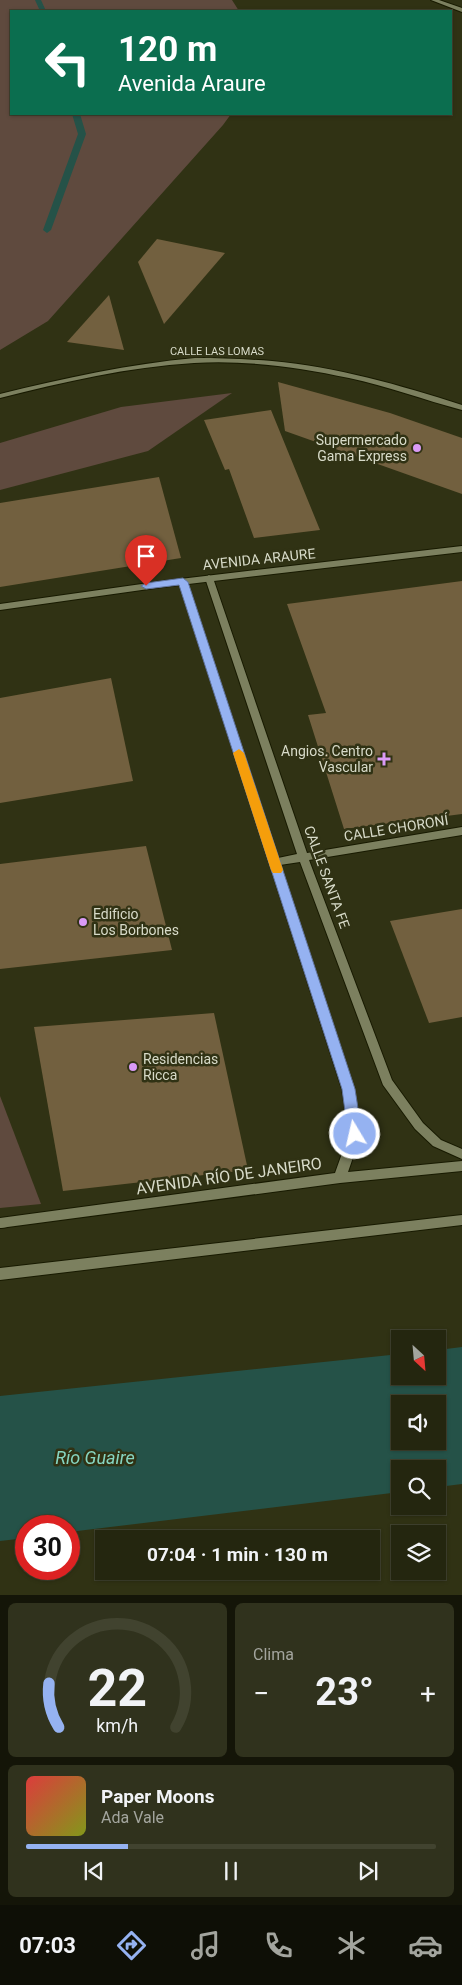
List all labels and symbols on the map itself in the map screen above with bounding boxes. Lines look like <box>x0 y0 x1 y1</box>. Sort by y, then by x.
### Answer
street label: CALLE LAS LOMAS <box>170 345 265 358</box>
place label: Supermercado Gama Express <box>316 432 407 464</box>
marker: Supermercado Gama Express <box>411 442 423 454</box>
pin <box>125 535 167 586</box>
street label: AVENIDA ARAURE <box>202 545 316 573</box>
place label: Angios. Centro Vascular <box>281 743 373 775</box>
marker: Angios. Centro Vascular <box>377 752 391 766</box>
street label: CALLE CHORONÍ <box>342 811 451 844</box>
street label: CALLE SANTA FE <box>301 823 353 931</box>
place label: Edificio Los Borbones <box>93 906 179 938</box>
marker: Edificio Los Borbones <box>77 916 89 928</box>
place label: Residencias Ricca <box>143 1051 218 1083</box>
marker: Residencias Ricca <box>127 1061 139 1073</box>
position arrow <box>328 1107 380 1159</box>
street label: AVENIDA RÍO DE JANEIRO <box>135 1154 323 1198</box>
north arrow <box>391 1330 446 1385</box>
water label: Río Guaire <box>55 1447 135 1468</box>
speed limit sign: 30 <box>15 1515 80 1580</box>

